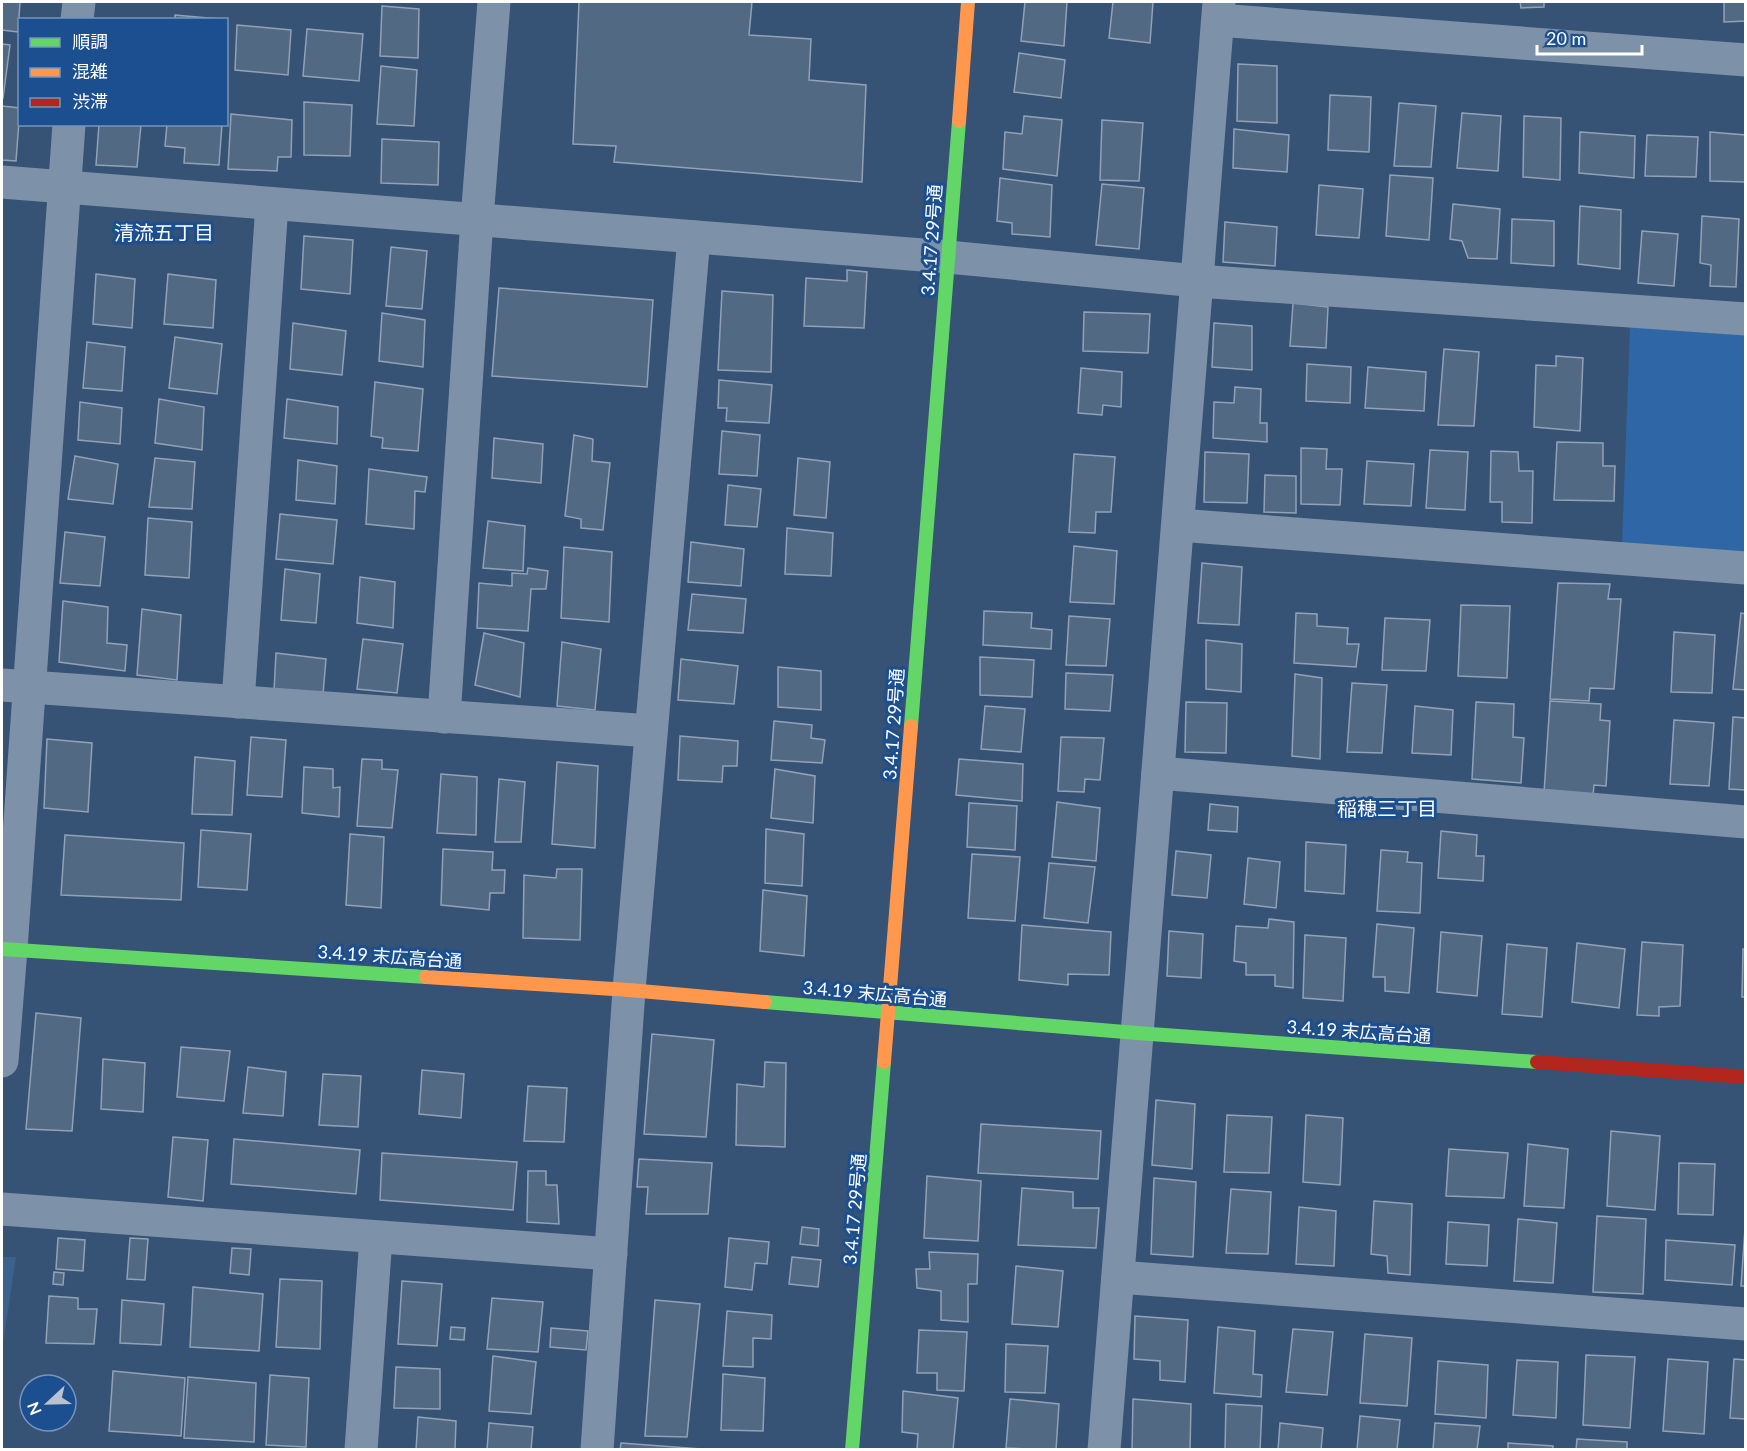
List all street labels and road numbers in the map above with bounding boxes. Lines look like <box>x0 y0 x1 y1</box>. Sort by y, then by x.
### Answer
street label: 3.4.17 29号通 <box>916 183 946 297</box>
street label: 3.4.17 29号通 <box>878 667 908 781</box>
street label: 3.4.19 末広高台通 <box>317 940 463 972</box>
street label: 3.4.19 末広高台通 <box>802 976 948 1010</box>
street label: 3.4.19 末広高台通 <box>1286 1015 1432 1047</box>
street label: 3.4.17 29号通 <box>838 1152 870 1266</box>

